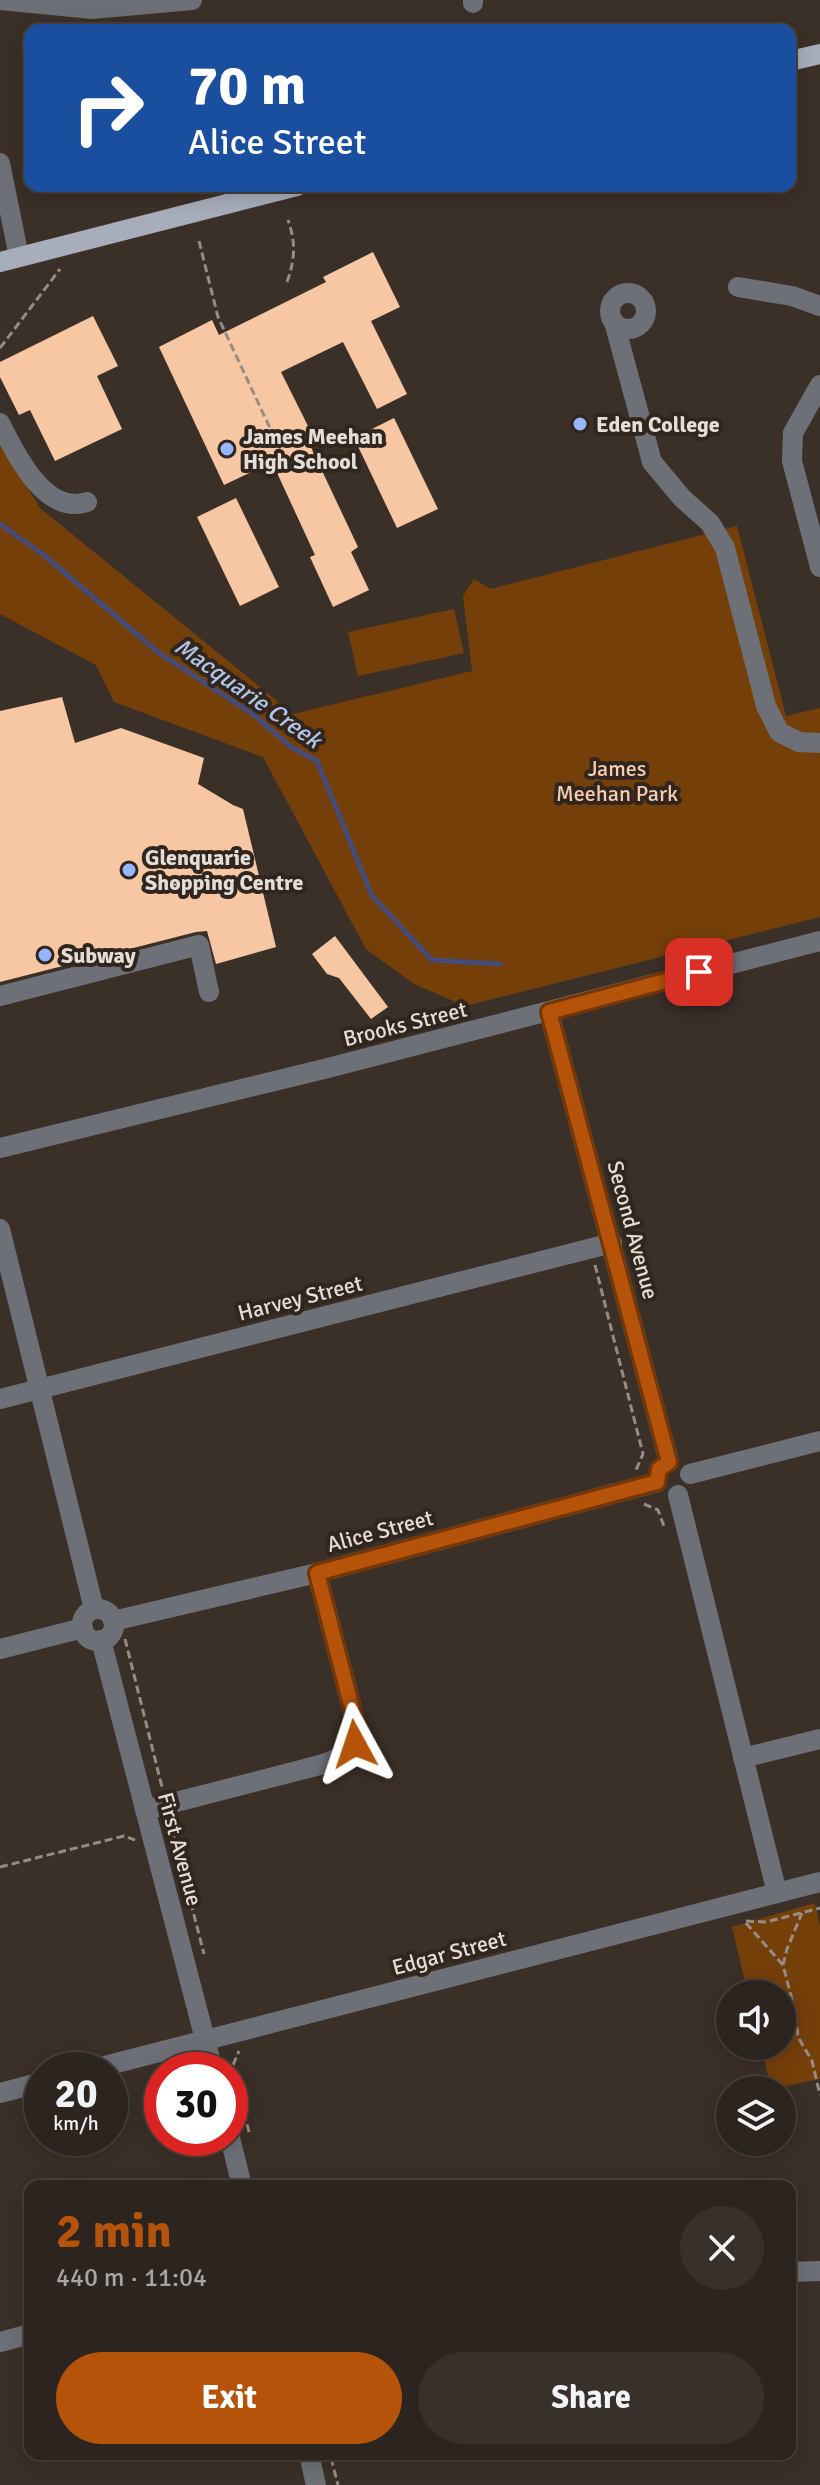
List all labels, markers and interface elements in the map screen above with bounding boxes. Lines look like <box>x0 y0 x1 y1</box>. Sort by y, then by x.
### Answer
text: 70 m <box>188 51 306 120</box>
icon: right <box>56 56 160 160</box>
text: Alice Street <box>188 120 366 165</box>
place label: Eden College <box>596 411 720 438</box>
marker: Eden College <box>571 415 589 433</box>
place label: James Meehan High School <box>243 423 383 475</box>
marker: James Meehan High School <box>218 440 236 458</box>
water label: Macquarie Creek <box>169 631 329 756</box>
park label: James Meehan Park <box>556 755 678 807</box>
place label: Glenquarie Shopping Centre <box>145 844 303 896</box>
marker: Glenquarie Shopping Centre <box>120 861 138 879</box>
pin <box>665 938 733 1006</box>
place label: Subway <box>61 942 136 969</box>
marker: Subway <box>36 946 54 964</box>
icon: arrive <box>677 950 721 994</box>
street label: Brooks Street <box>340 996 470 1052</box>
street label: Second Avenue <box>602 1158 664 1302</box>
street label: Harvey Street <box>235 1269 365 1327</box>
street label: Alice Street <box>324 1504 436 1558</box>
position arrow <box>313 1702 397 1786</box>
street label: First Avenue <box>152 1789 208 1909</box>
street label: Edgar Street <box>389 1925 509 1981</box>
map controls <box>716 1980 796 2156</box>
button: sound <box>716 1980 796 2060</box>
speed limit sign: 30 <box>144 2052 248 2156</box>
text: 20 <box>54 2069 98 2119</box>
button: layers <box>716 2076 796 2156</box>
text: km/h <box>53 2111 99 2136</box>
text: 2 min <box>56 2202 172 2261</box>
button: close <box>680 2206 764 2290</box>
text: 440 m · 11:04 <box>56 2262 207 2294</box>
button: Exit <box>56 2352 402 2444</box>
button: Share <box>418 2352 764 2444</box>

